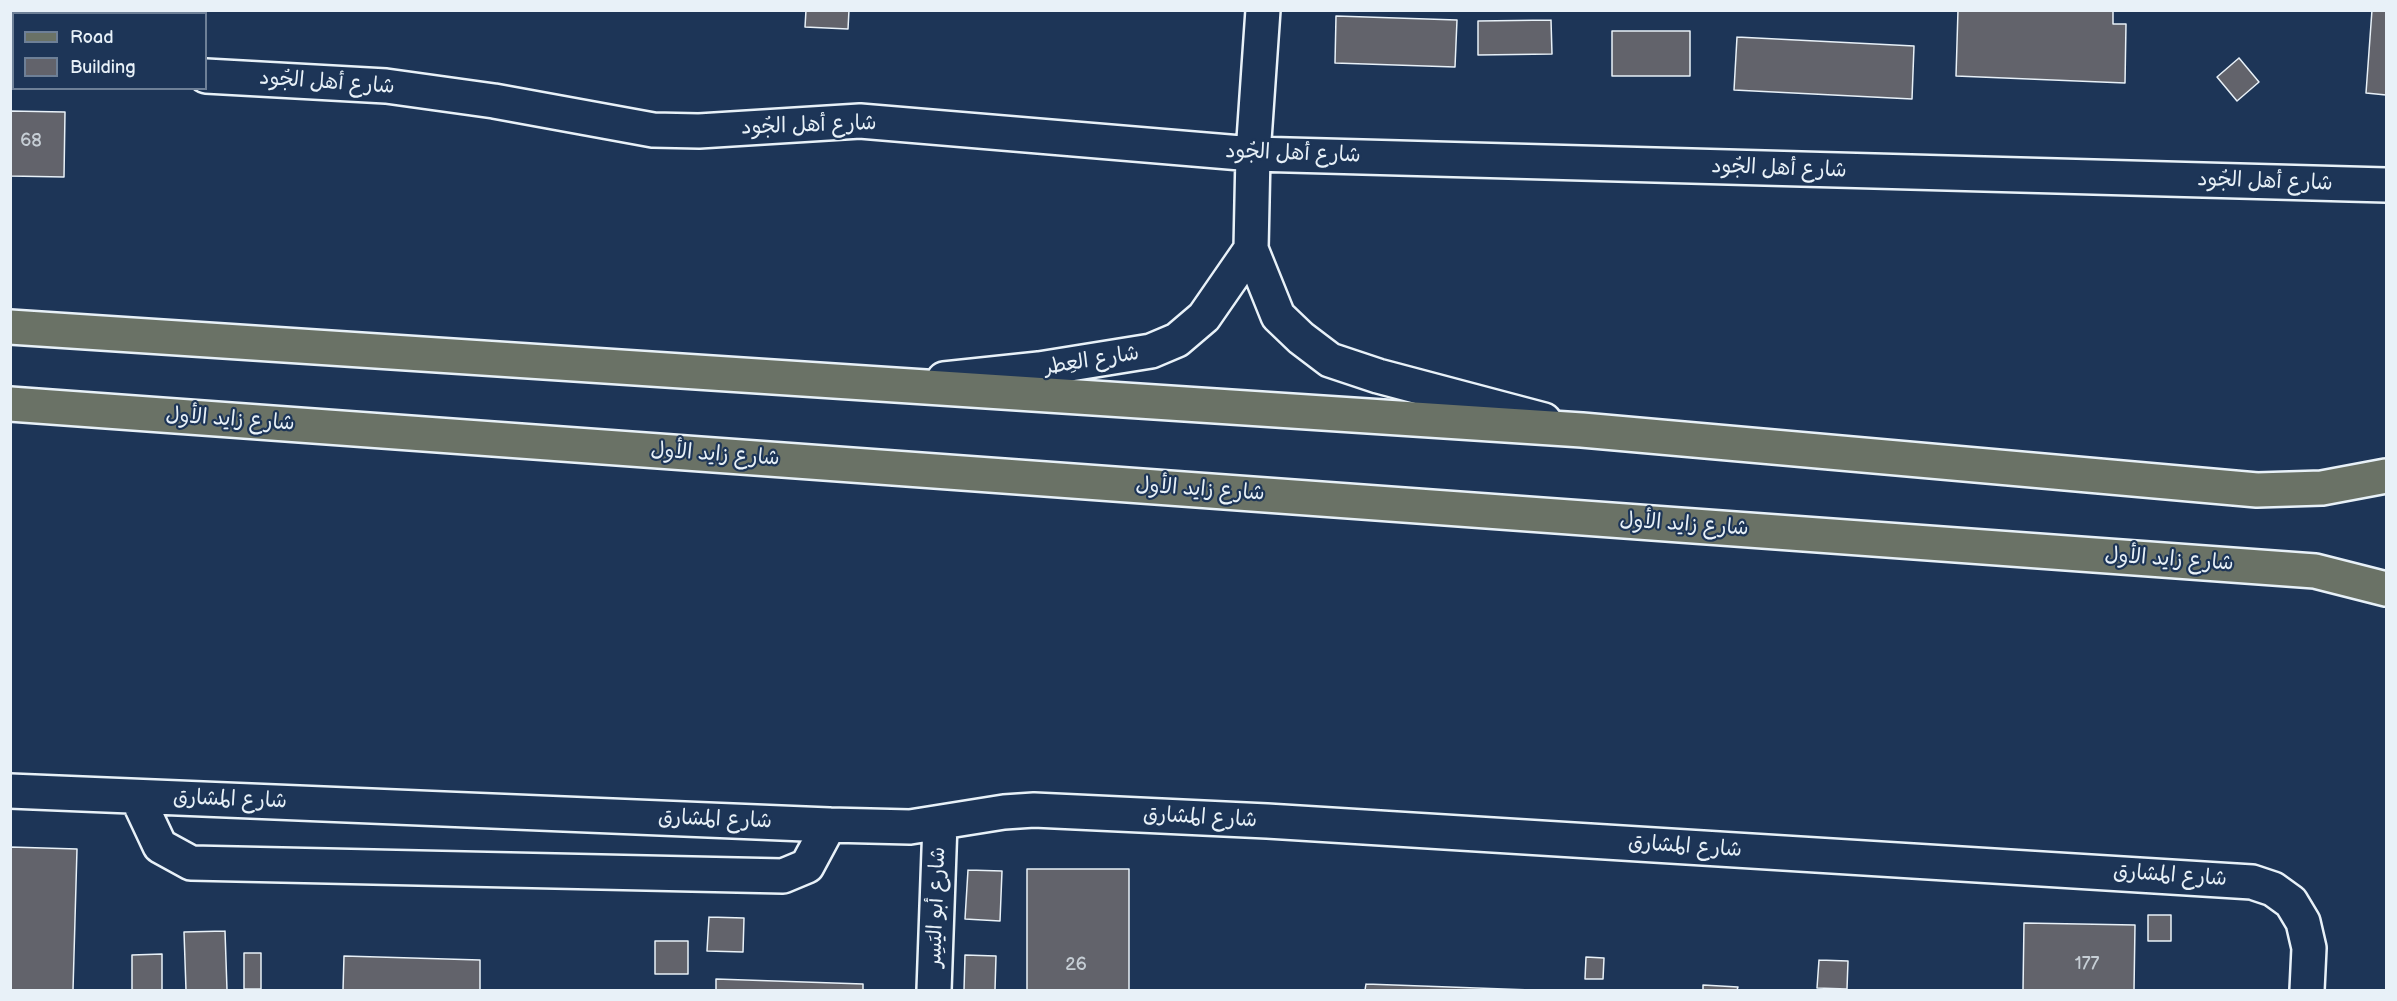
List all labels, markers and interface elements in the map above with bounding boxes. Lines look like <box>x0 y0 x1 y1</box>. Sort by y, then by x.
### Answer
legend <box>12 12 207 90</box>
text: Road <box>70 27 114 48</box>
text: Building <box>70 57 136 78</box>
street label: شارع أهل الجُود <box>259 66 395 100</box>
street label: شارع أهل الجُود <box>741 111 877 141</box>
house number: 68 <box>20 130 42 152</box>
street label: شارع أهل الجُود <box>1225 139 1361 169</box>
street label: شارع أهل الجُود <box>1711 154 1847 184</box>
street label: شارع أهل الجُود <box>2197 167 2333 197</box>
street label: شارع العِطر <box>1043 341 1141 381</box>
street label: شارع زايد الأول <box>165 403 295 437</box>
street label: شارع زايد الأول <box>650 438 780 472</box>
street label: شارع زايد الأول <box>1135 473 1265 507</box>
street label: شارع زايد الأول <box>1619 508 1749 542</box>
street label: شارع زايد الأول <box>2104 543 2234 577</box>
street label: شارع المشارق <box>173 785 287 815</box>
street label: شارع المشارق <box>1142 802 1258 834</box>
street label: شارع المشارق <box>658 805 772 835</box>
street label: شارع المشارق <box>1627 830 1743 864</box>
street label: شارع أبو اليَسِر <box>922 846 952 968</box>
street label: شارع المشارق <box>2112 859 2228 893</box>
house number: 177 <box>2075 953 2099 975</box>
house number: 26 <box>1065 954 1087 976</box>

